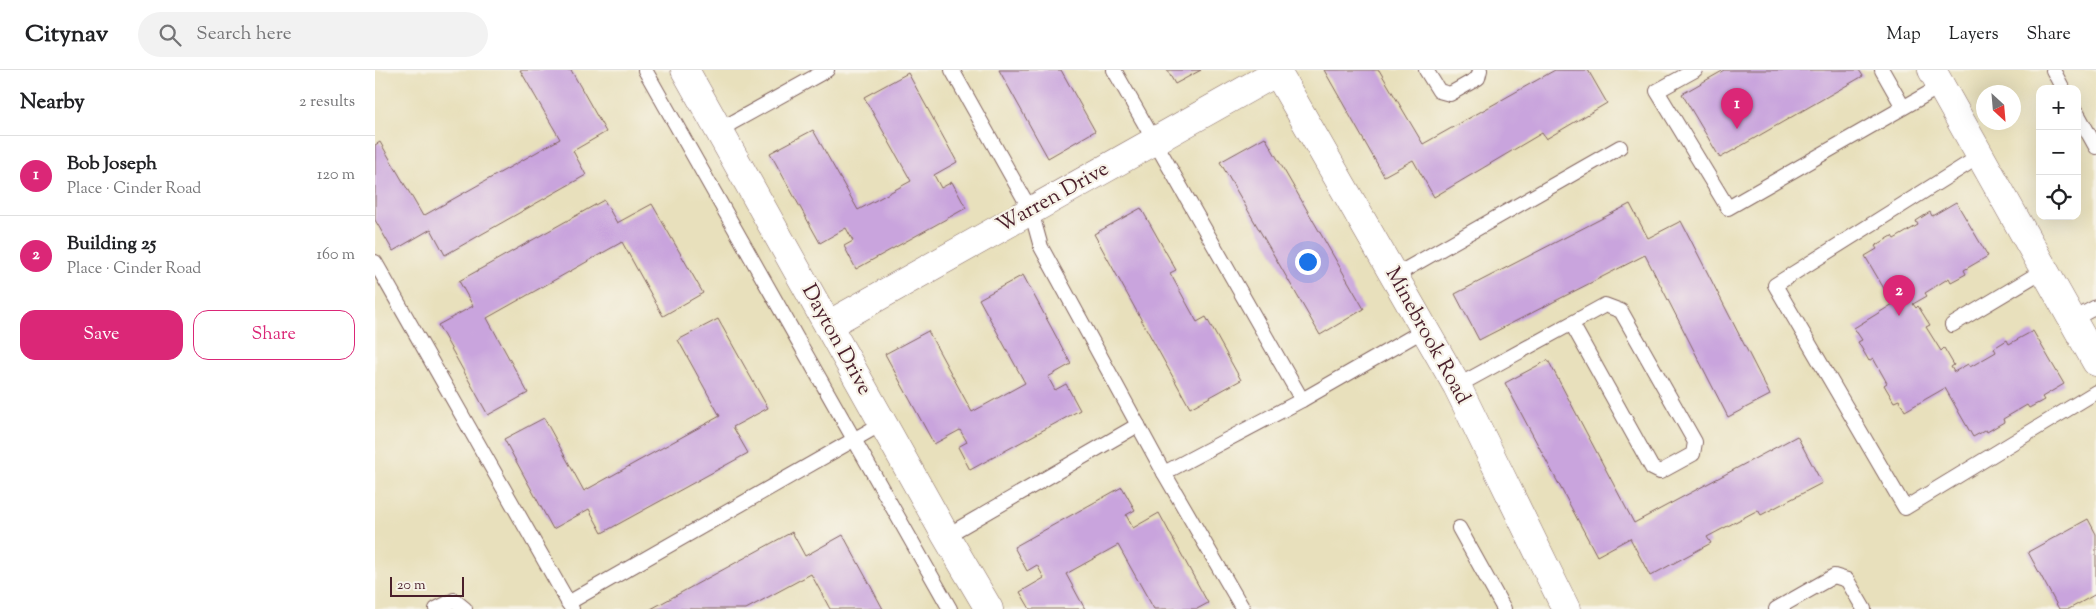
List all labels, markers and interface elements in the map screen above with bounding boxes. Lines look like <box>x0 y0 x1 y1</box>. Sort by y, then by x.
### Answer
search box <box>138 12 488 57</box>
text: Citynav <box>25 18 108 52</box>
icon: search <box>156 21 184 49</box>
text: Search here <box>196 21 292 48</box>
text: Map <box>1886 22 1921 48</box>
text: Layers <box>1949 22 1999 48</box>
text: Share <box>2027 22 2071 48</box>
north arrow <box>1976 85 2021 130</box>
map controls <box>2036 85 2081 220</box>
button: + <box>2036 85 2081 130</box>
text: Nearby <box>20 88 85 118</box>
pin: 1 <box>1721 88 1753 129</box>
text: 2 results <box>299 91 355 114</box>
button: − <box>2036 130 2081 175</box>
text: Bob Joseph <box>67 151 157 178</box>
street label: Warren Drive <box>991 155 1115 241</box>
text: 1 <box>33 164 39 187</box>
text: 120 m <box>317 164 355 187</box>
button: locate <box>2036 175 2081 220</box>
text: Place · Cinder Road <box>67 178 201 201</box>
text: Building 25 <box>67 231 156 258</box>
text: 2 <box>32 244 40 267</box>
text: 160 m <box>317 244 355 267</box>
your location <box>1295 249 1321 275</box>
text: Place · Cinder Road <box>67 258 201 281</box>
street label: Minebrook Road <box>1377 262 1477 410</box>
pin: 2 <box>1883 275 1915 316</box>
street label: Dayton Drive <box>793 279 879 401</box>
button: Save <box>20 310 183 360</box>
button: Share <box>193 310 355 360</box>
scale bar <box>390 574 464 597</box>
text: 20 m <box>397 576 426 596</box>

